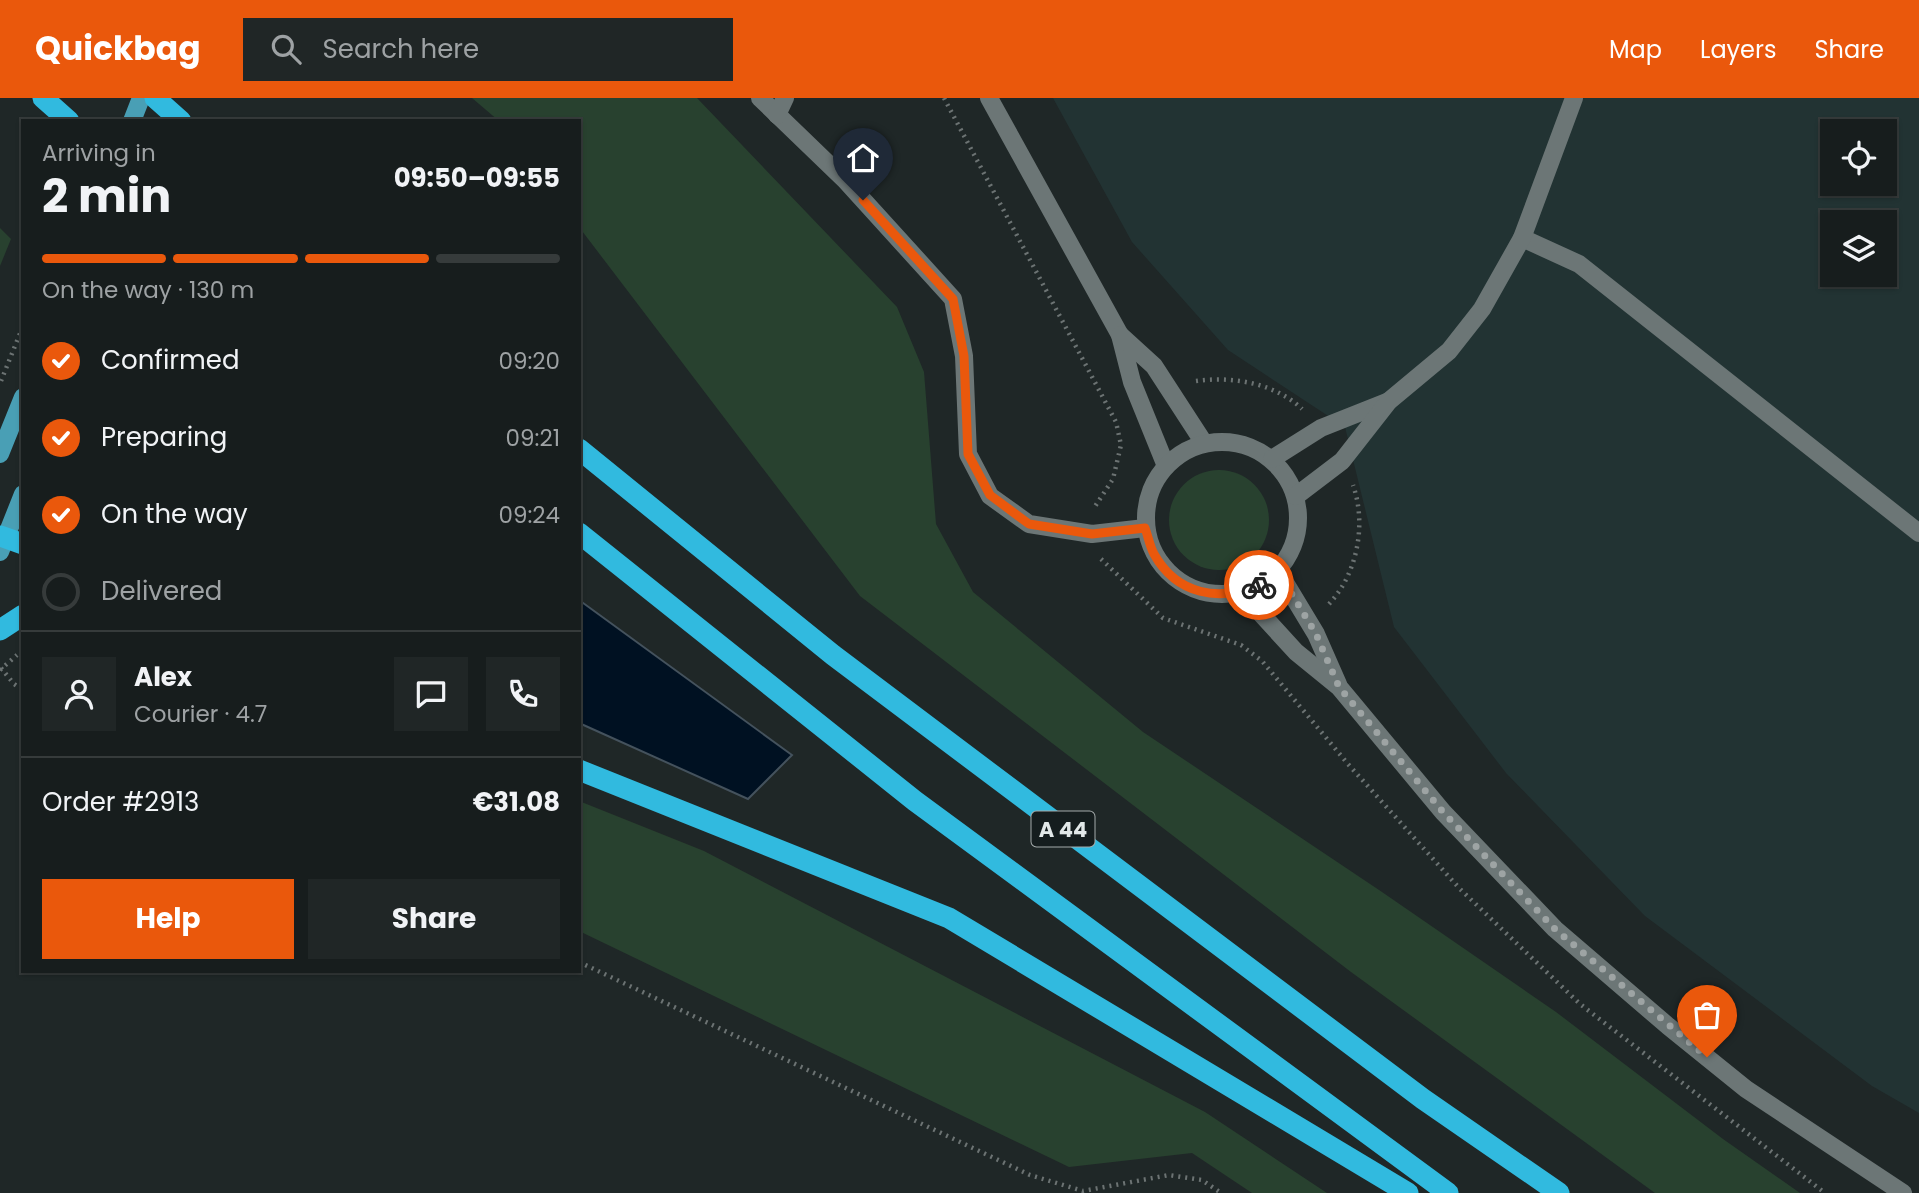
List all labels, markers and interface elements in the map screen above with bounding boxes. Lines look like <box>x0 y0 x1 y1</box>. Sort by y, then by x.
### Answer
search box <box>243 18 733 81</box>
text: Quickbag <box>35 25 201 72</box>
icon: search <box>267 30 305 68</box>
text: Search here <box>323 31 479 67</box>
text: Map <box>1609 33 1662 66</box>
text: Layers <box>1700 33 1776 66</box>
text: Share <box>1814 33 1884 66</box>
map controls <box>1820 119 1897 287</box>
button: locate <box>1820 119 1897 196</box>
pin <box>833 128 893 200</box>
text: Arriving in <box>42 137 156 169</box>
icon: home <box>844 139 882 177</box>
text: 09:50–09:55 <box>394 160 560 196</box>
text: 2 min <box>42 164 171 228</box>
button: layers <box>1820 210 1897 287</box>
text: On the way · 130 m <box>42 274 254 306</box>
icon: check <box>42 342 80 380</box>
text: Confirmed <box>101 342 239 378</box>
text: 09:20 <box>498 345 560 377</box>
icon: check <box>42 419 80 457</box>
text: Preparing <box>101 419 227 455</box>
text: 09:21 <box>506 422 560 454</box>
icon: check <box>42 496 80 534</box>
text: On the way <box>101 496 248 532</box>
text: 09:24 <box>498 499 560 531</box>
courier <box>1224 550 1294 620</box>
icon: bike <box>1240 566 1278 604</box>
text: Delivered <box>101 573 222 609</box>
button: person <box>42 657 116 731</box>
button: chat <box>394 657 468 731</box>
button: phone <box>486 657 560 731</box>
text: Alex <box>134 659 192 695</box>
text: Courier · 4.7 <box>134 698 267 730</box>
text: Order #2913 <box>42 784 199 820</box>
text: €31.08 <box>473 784 560 820</box>
road number: A 44 <box>1032 812 1094 846</box>
button: Help <box>42 879 294 959</box>
button: Share <box>308 879 560 959</box>
pin <box>1677 985 1737 1057</box>
icon: bag <box>1688 996 1726 1034</box>

